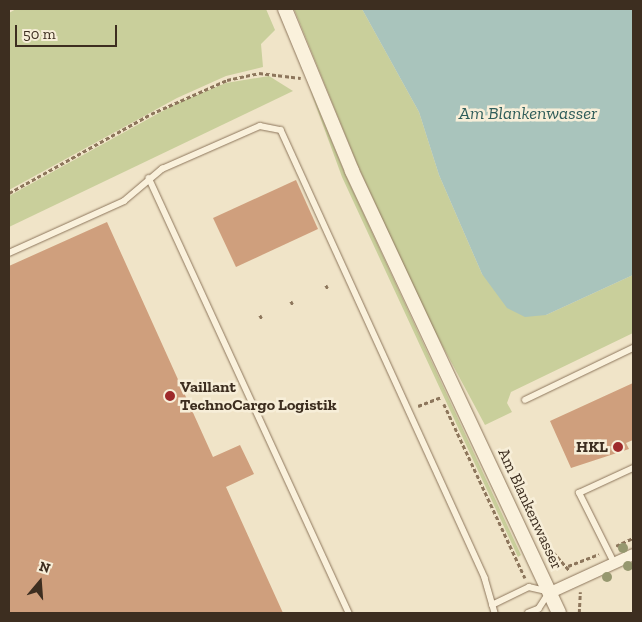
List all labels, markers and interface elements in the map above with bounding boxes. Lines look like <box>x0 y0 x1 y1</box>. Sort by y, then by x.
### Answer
scale bar <box>18 15 120 47</box>
text: 50 m <box>23 25 56 43</box>
water label: Am Blankenwasser <box>459 102 597 124</box>
place label: Vaillant TechnoCargo Logistik <box>180 377 337 415</box>
marker: Vaillant TechnoCargo Logistik <box>164 390 176 402</box>
place label: HKL <box>576 437 608 457</box>
marker: HKL <box>612 441 624 453</box>
street label: Am Blankenwasser <box>494 445 566 573</box>
north arrow <box>15 557 65 607</box>
text: N <box>37 558 52 577</box>

